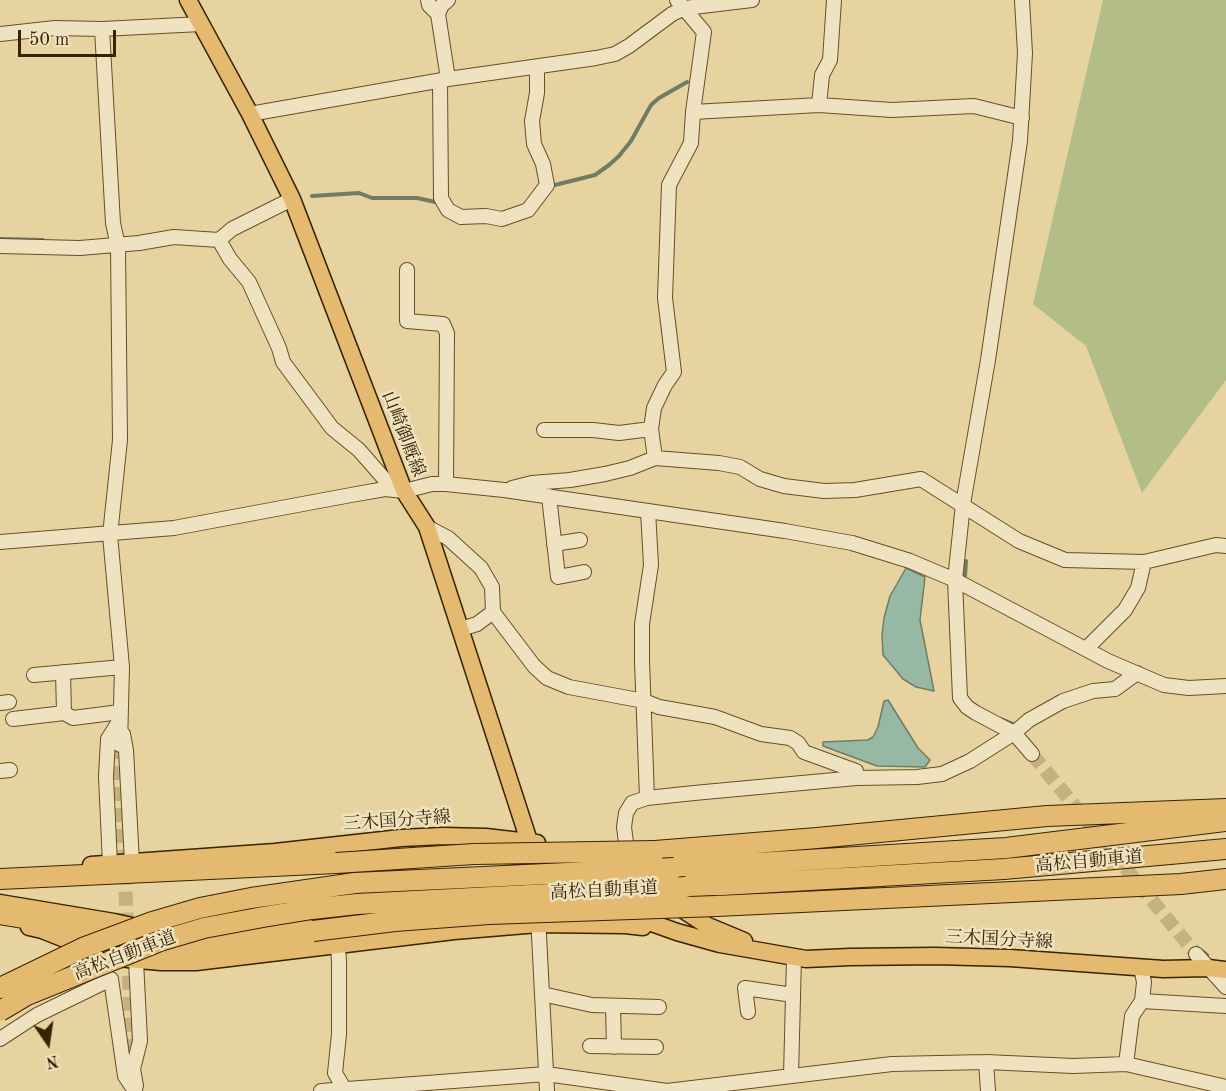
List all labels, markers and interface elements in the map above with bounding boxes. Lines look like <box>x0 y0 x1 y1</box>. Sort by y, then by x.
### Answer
scale bar <box>21 18 118 56</box>
text: 50 m <box>29 31 69 49</box>
street label: 山崎御厩線 <box>377 388 429 480</box>
street label: 三木国分寺線 <box>342 806 452 836</box>
street label: 高松自動車道 <box>1034 847 1144 877</box>
street label: 高松自動車道 <box>550 877 658 905</box>
street label: 三木国分寺線 <box>945 926 1053 954</box>
street label: 高松自動車道 <box>71 927 179 985</box>
north arrow <box>18 1013 78 1073</box>
text: N <box>44 1051 60 1070</box>

